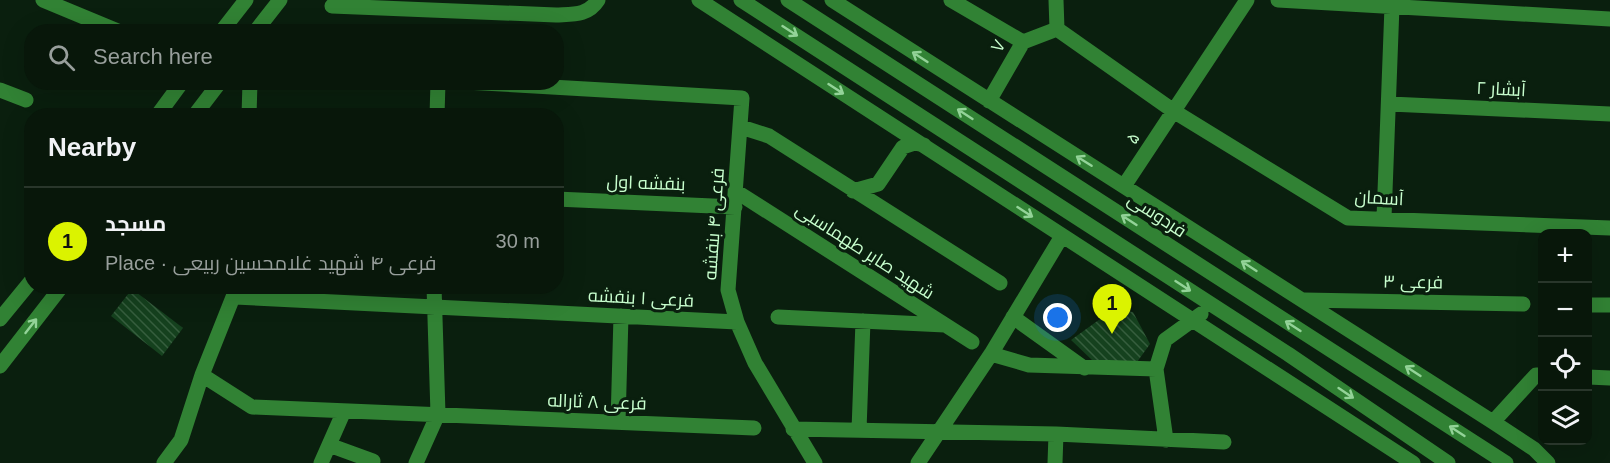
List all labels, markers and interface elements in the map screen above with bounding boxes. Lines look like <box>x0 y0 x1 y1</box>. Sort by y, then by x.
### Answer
search box <box>24 24 564 90</box>
one-way arrow <box>781 26 798 38</box>
street label: ۷ <box>987 36 1009 56</box>
icon: search <box>45 41 78 74</box>
text: Search here <box>93 44 213 69</box>
one-way arrow <box>912 50 929 62</box>
street label: آبشار ۲ <box>1476 78 1526 101</box>
one-way arrow <box>827 83 844 95</box>
one-way arrow <box>957 108 974 120</box>
street label: ۵ <box>1122 128 1144 148</box>
text: Nearby <box>48 132 136 162</box>
one-way arrow <box>1076 155 1093 168</box>
street label: فرعی ۴ بنفشه <box>700 167 729 281</box>
street label: بنفشه اول <box>606 172 686 195</box>
street label: آسمان <box>1354 187 1404 210</box>
street label: فردوسی <box>1123 189 1190 242</box>
street label: شهید صابر طهماسبی <box>792 199 938 304</box>
one-way arrow <box>1016 206 1033 218</box>
text: مسجد <box>105 211 166 236</box>
one-way arrow <box>1121 214 1138 226</box>
map controls <box>1538 229 1592 445</box>
button: + <box>1538 229 1592 283</box>
text: 1 <box>62 230 73 252</box>
text: 30 m <box>496 230 540 252</box>
text: Place · فرعی ۴ شهید غلامحسین ربیعی <box>105 252 436 274</box>
one-way arrow <box>1241 260 1258 272</box>
street label: فرعی ۳ <box>1383 271 1443 294</box>
one-way arrow <box>1174 280 1191 293</box>
button: − <box>1538 283 1592 337</box>
pin: 1 <box>1092 284 1132 334</box>
street label: فرعی ۱ بنفشه <box>588 285 694 312</box>
your location <box>1043 303 1072 332</box>
one-way arrow <box>24 319 37 335</box>
one-way arrow <box>1285 319 1302 331</box>
button: locate <box>1538 337 1592 391</box>
one-way arrow <box>1405 365 1422 377</box>
one-way arrow <box>1337 387 1353 399</box>
street label: فرعی ۸ ثاراله <box>547 390 647 415</box>
button: layers <box>1538 391 1592 445</box>
one-way arrow <box>1448 425 1465 438</box>

